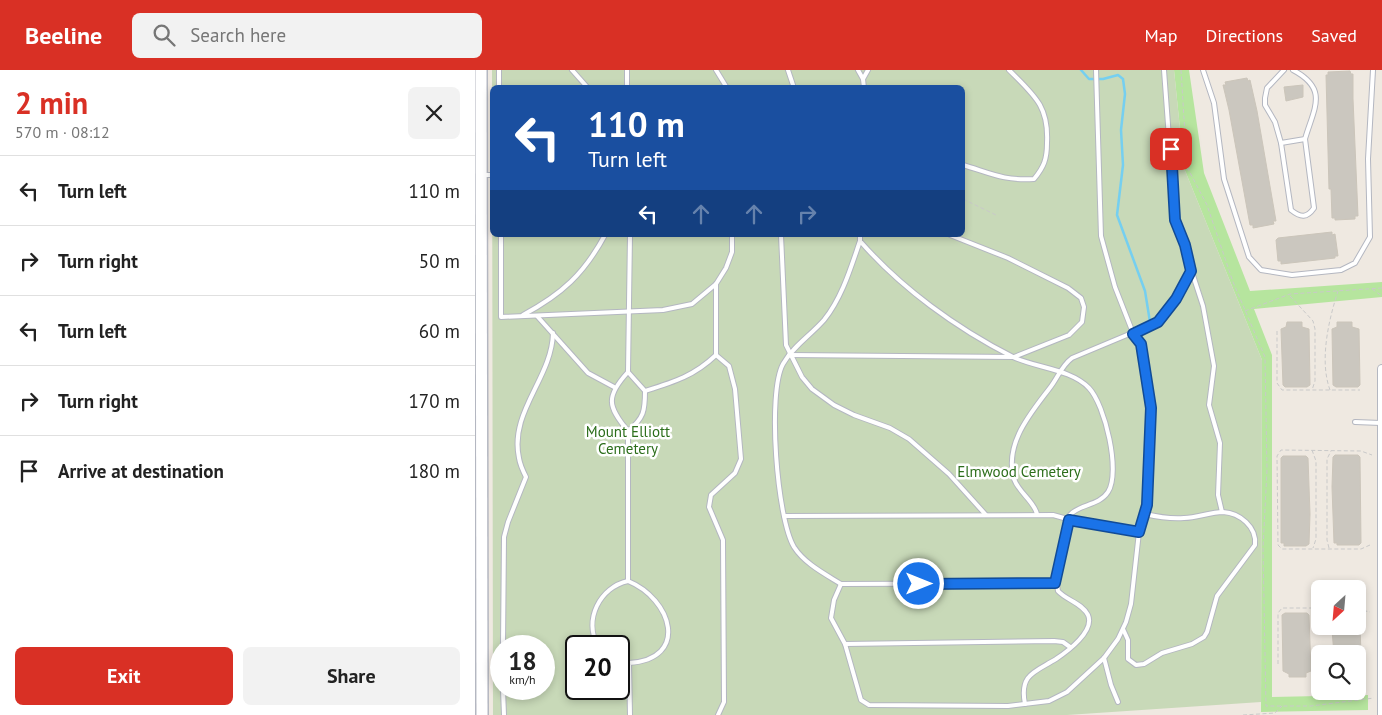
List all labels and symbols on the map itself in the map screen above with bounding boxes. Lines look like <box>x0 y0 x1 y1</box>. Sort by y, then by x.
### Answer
pin <box>1150 128 1192 170</box>
park label: Mount Elliott Cemetery <box>586 422 670 458</box>
park label: Elmwood Cemetery <box>957 462 1081 481</box>
position arrow <box>892 557 944 609</box>
north arrow <box>1311 580 1366 635</box>
speed limit sign: 20 <box>565 635 630 700</box>

